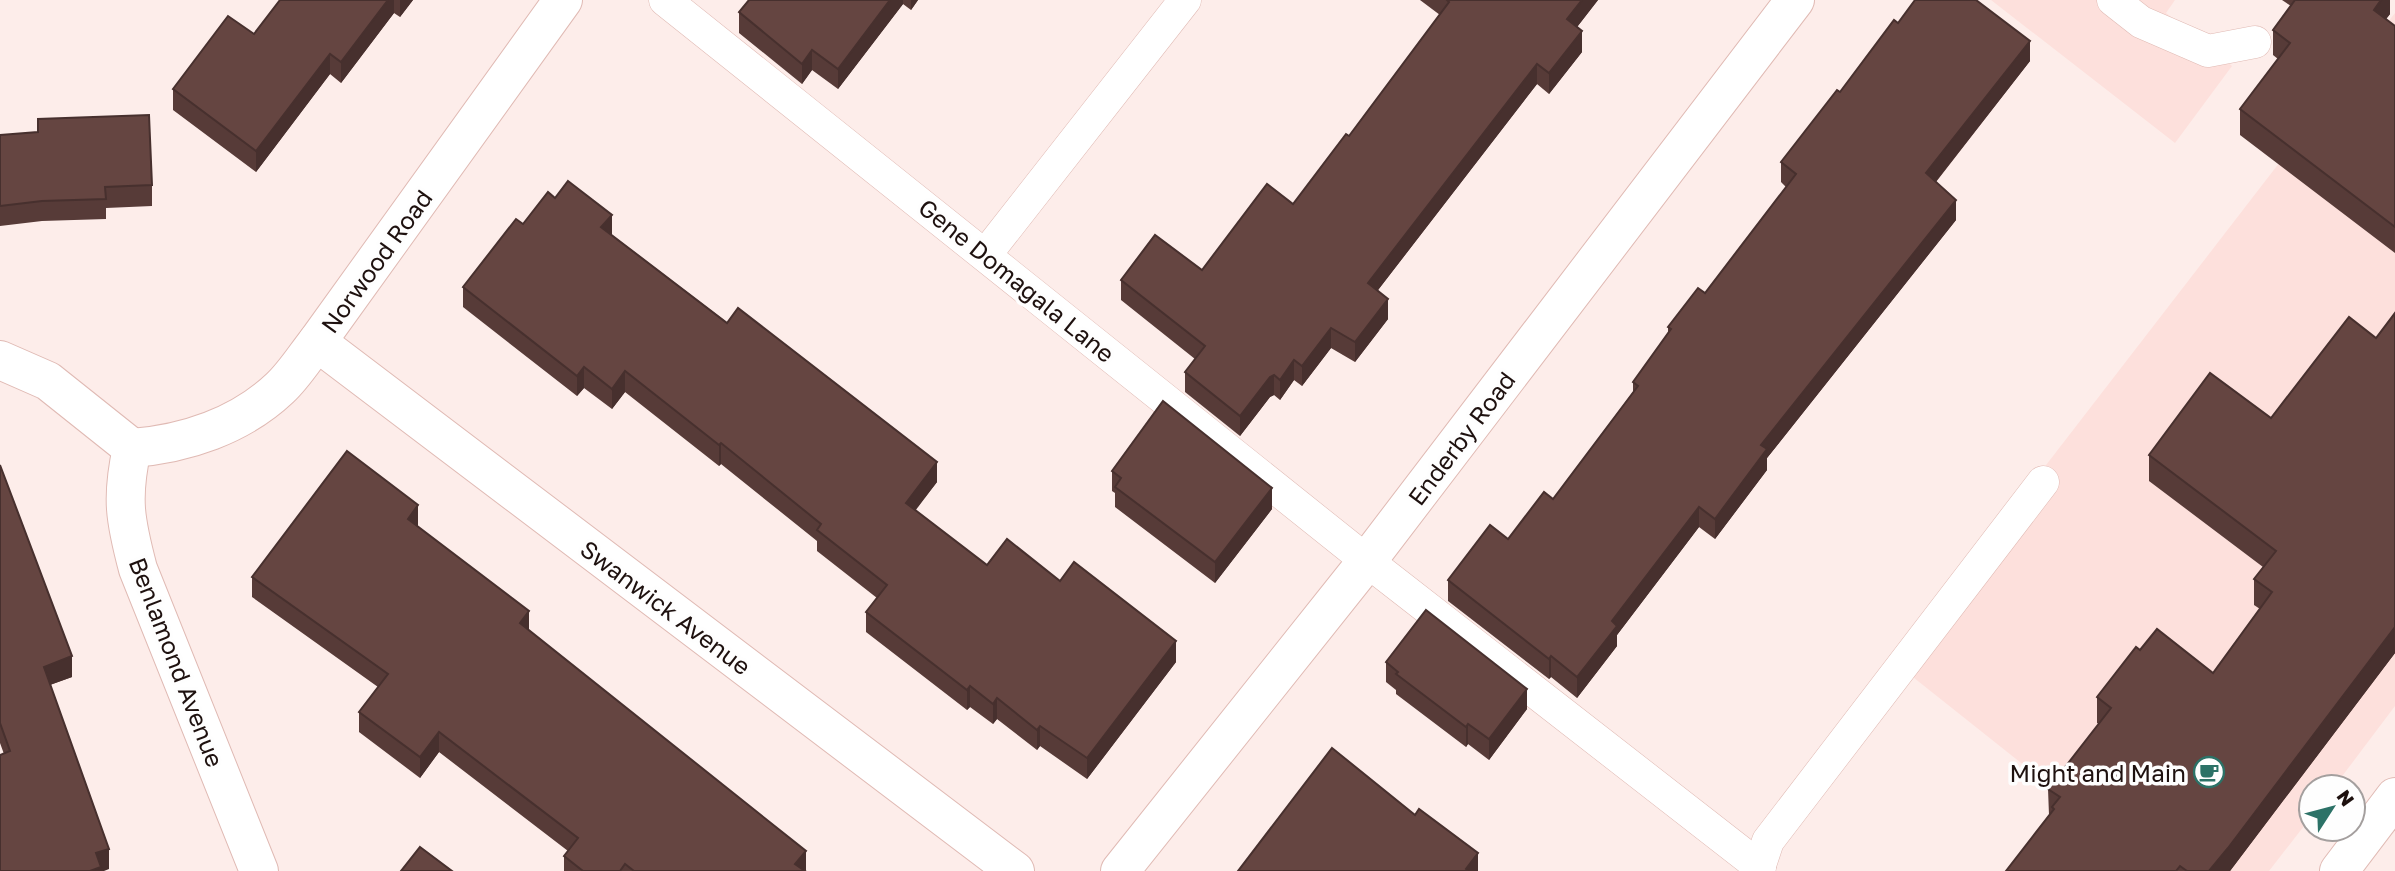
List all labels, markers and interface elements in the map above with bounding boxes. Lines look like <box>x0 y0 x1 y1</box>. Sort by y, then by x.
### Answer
street label: Norwood Road <box>314 184 438 338</box>
street label: Gene Domagala Lane <box>913 192 1121 368</box>
street label: Enderby Road <box>1401 365 1521 511</box>
street label: Swanwick Avenue <box>575 534 757 680</box>
street label: Benlamond Avenue <box>124 553 230 771</box>
cafe icon: Might and Main <box>2192 755 2226 789</box>
place label: Might and Main <box>2010 758 2186 787</box>
north arrow <box>2297 773 2367 843</box>
text: N <box>2333 785 2360 810</box>

